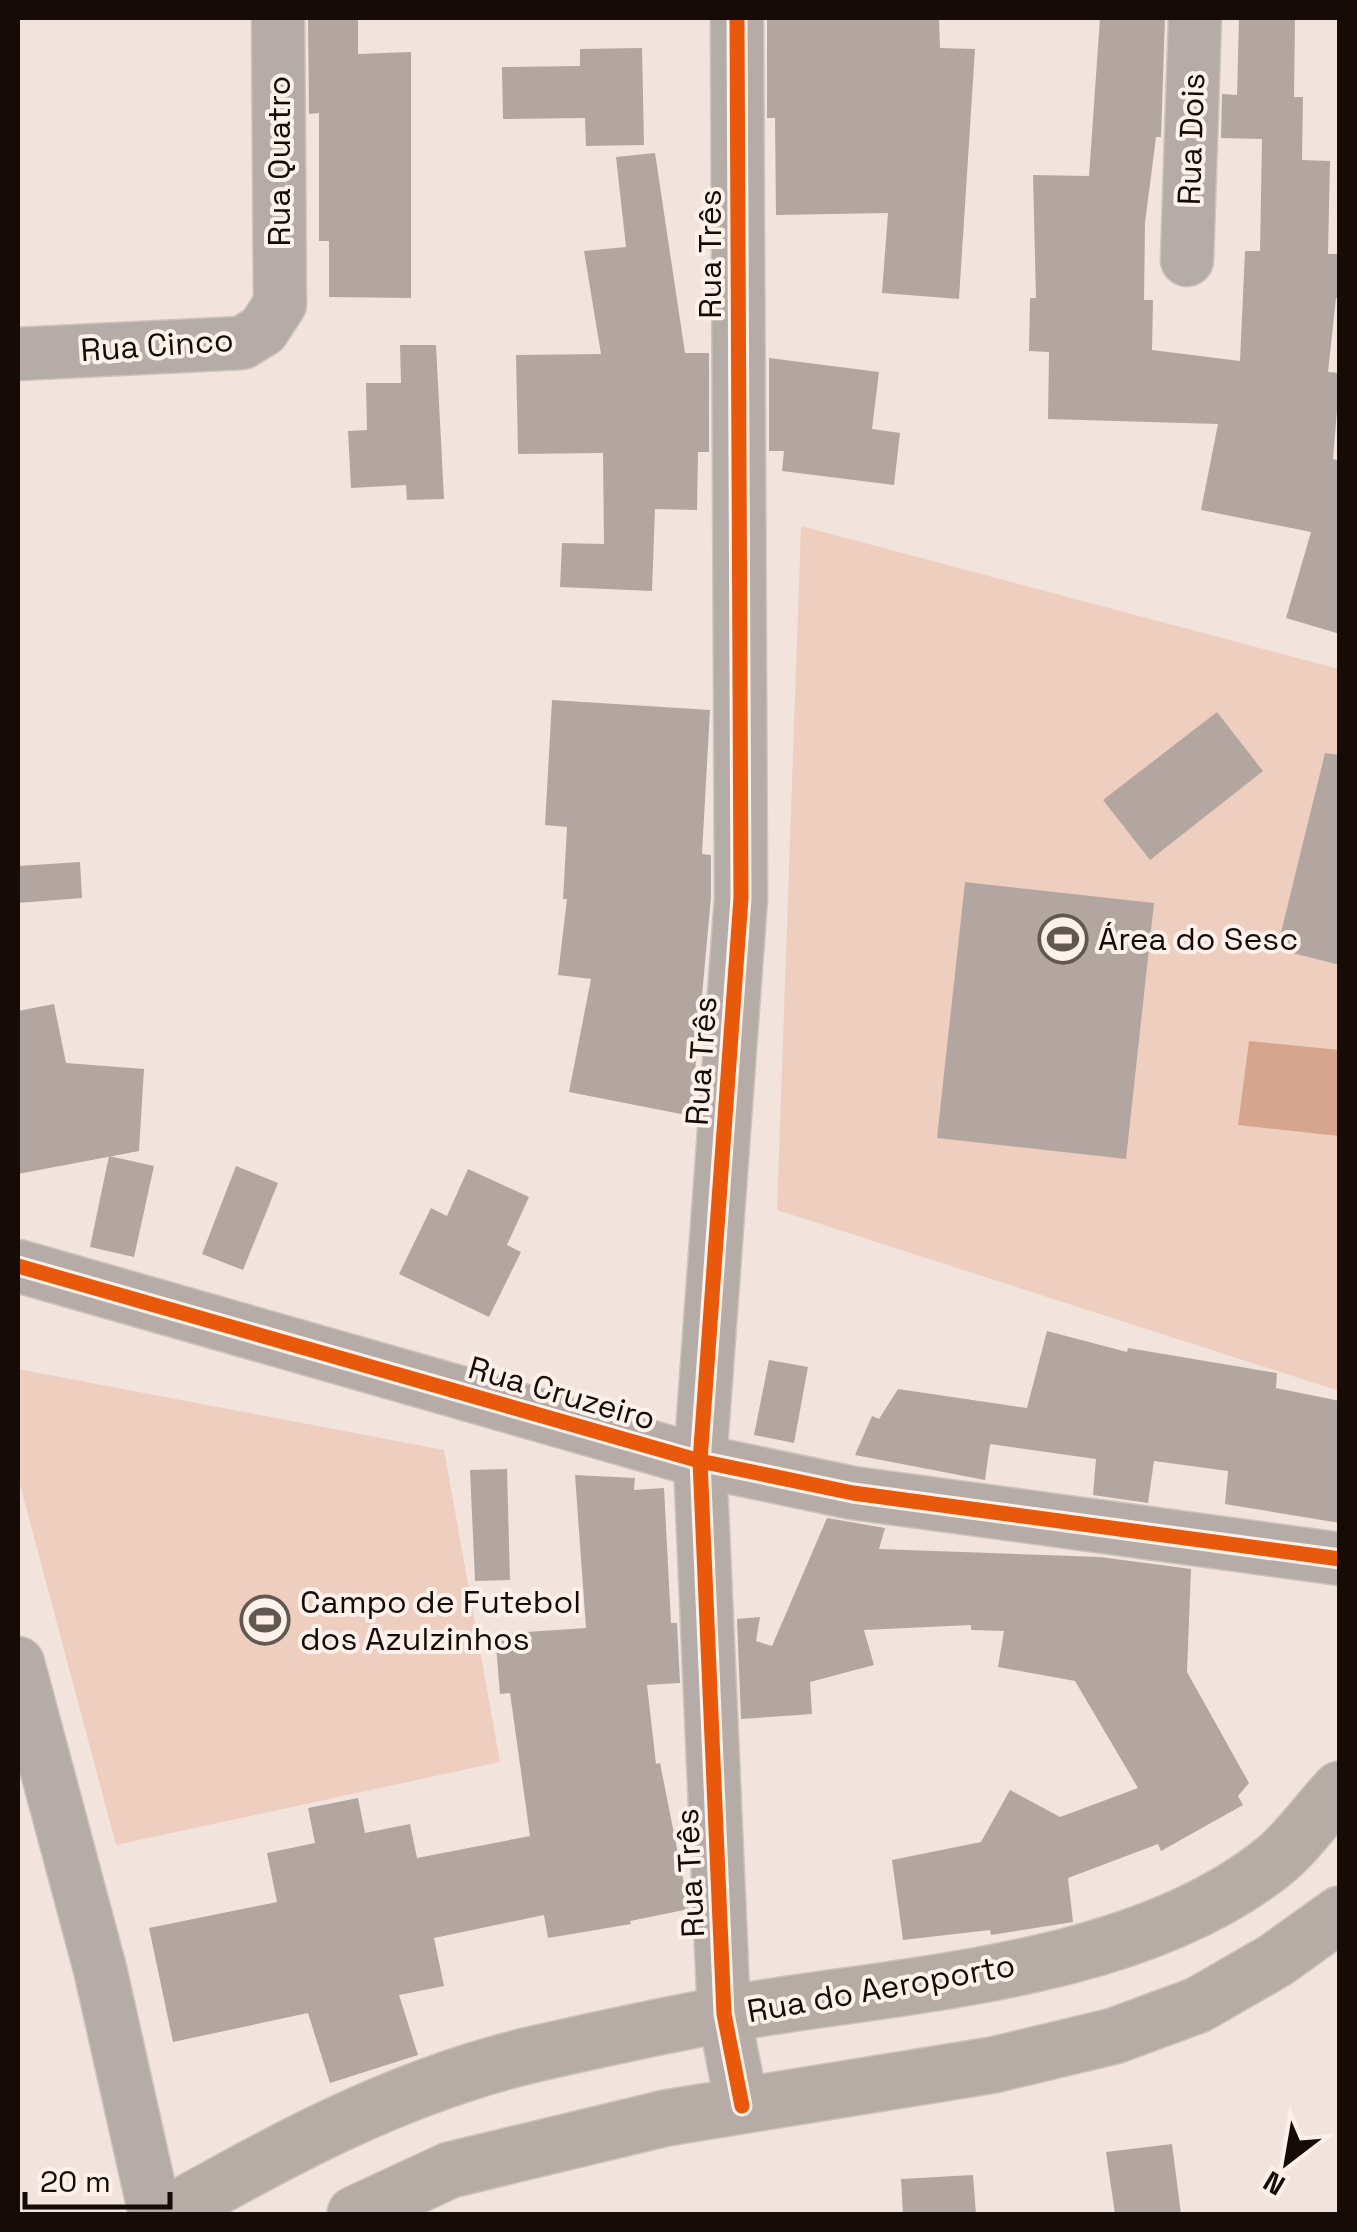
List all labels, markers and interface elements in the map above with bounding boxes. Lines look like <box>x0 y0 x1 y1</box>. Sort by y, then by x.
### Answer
street label: Rua Dois <box>1169 72 1213 206</box>
street label: Rua Quatro <box>259 76 299 246</box>
street label: Rua Três <box>690 189 730 319</box>
street label: Rua Cinco <box>79 320 235 370</box>
sports icon: Área do Sesc <box>1037 913 1089 965</box>
place label: Área do Sesc <box>1098 919 1298 959</box>
street label: Rua Três <box>677 995 725 1127</box>
street label: Rua Cruzeiro <box>464 1347 660 1439</box>
place label: Campo de Futebol dos Azulzinhos <box>300 1582 581 1659</box>
sports icon: Campo de Futebol dos Azulzinhos <box>239 1594 291 1646</box>
street label: Rua Três <box>667 1807 713 1939</box>
street label: Rua do Aeroporto <box>744 1945 1018 2031</box>
north arrow <box>1237 2112 1337 2212</box>
scale bar <box>25 2147 170 2209</box>
text: 20 m <box>40 2162 111 2201</box>
text: N <box>1257 2163 1291 2204</box>

